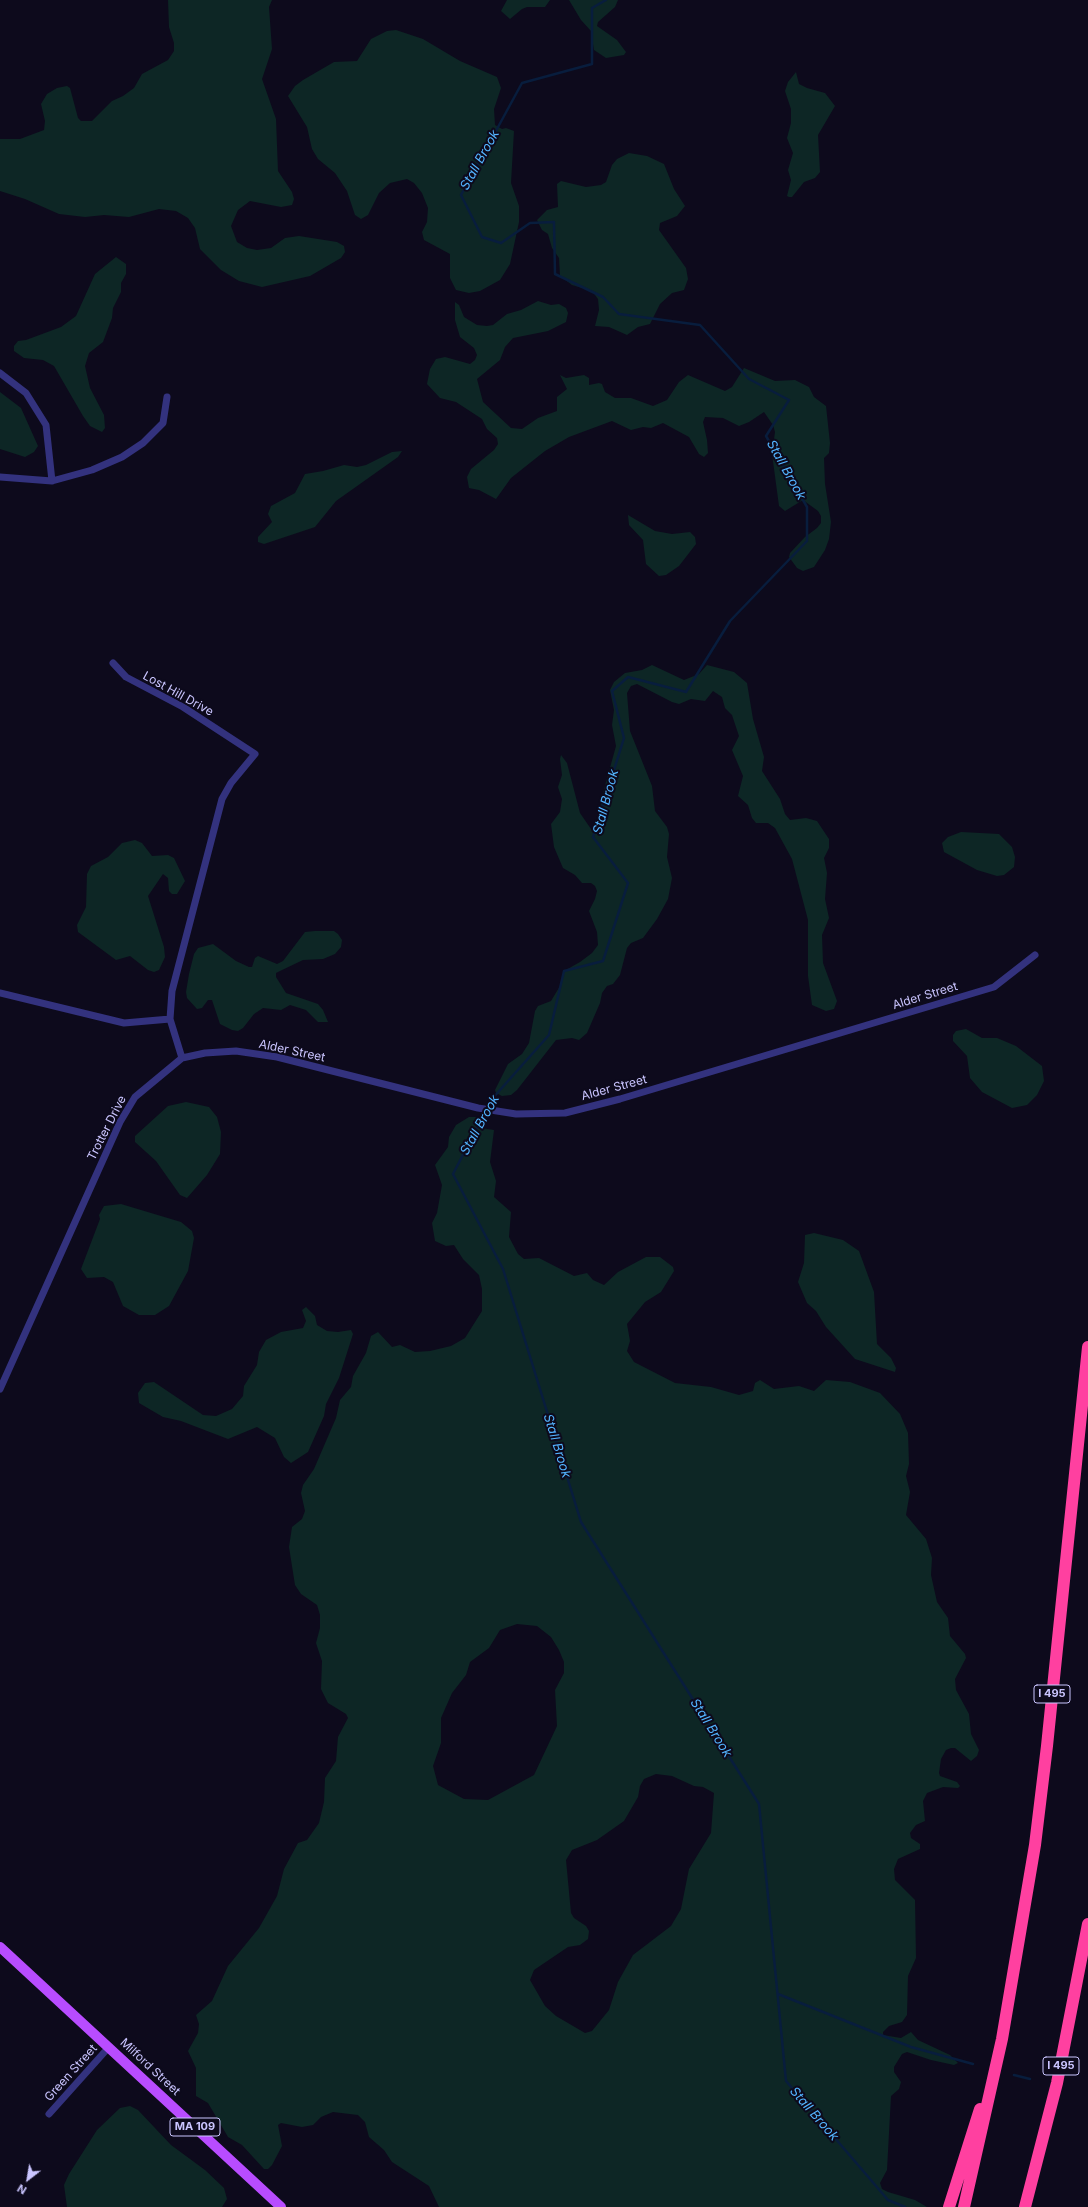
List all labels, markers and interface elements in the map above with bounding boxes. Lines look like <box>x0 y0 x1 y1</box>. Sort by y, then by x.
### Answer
water label: Stall Brook <box>457 127 503 193</box>
water label: Stall Brook <box>763 437 809 503</box>
street label: Lost Hill Drive <box>140 669 216 719</box>
water label: Stall Brook <box>590 768 622 836</box>
street label: Alder Street <box>891 979 959 1013</box>
street label: Alder Street <box>258 1037 326 1065</box>
street label: Alder Street <box>580 1072 648 1104</box>
water label: Stall Brook <box>457 1092 503 1158</box>
street label: Trotter Drive <box>85 1093 129 1163</box>
water label: Stall Brook <box>540 1412 574 1480</box>
road number: I 495 <box>1034 1685 1070 1703</box>
water label: Stall Brook <box>687 1696 735 1760</box>
street label: Milford Street <box>117 2036 183 2098</box>
street label: Green Street <box>42 2042 100 2104</box>
road number: I 495 <box>1043 2057 1079 2075</box>
water label: Stall Brook <box>786 2084 842 2144</box>
road number: MA 109 <box>170 2118 220 2136</box>
north arrow <box>8 2159 48 2199</box>
text: N <box>15 2181 29 2197</box>

